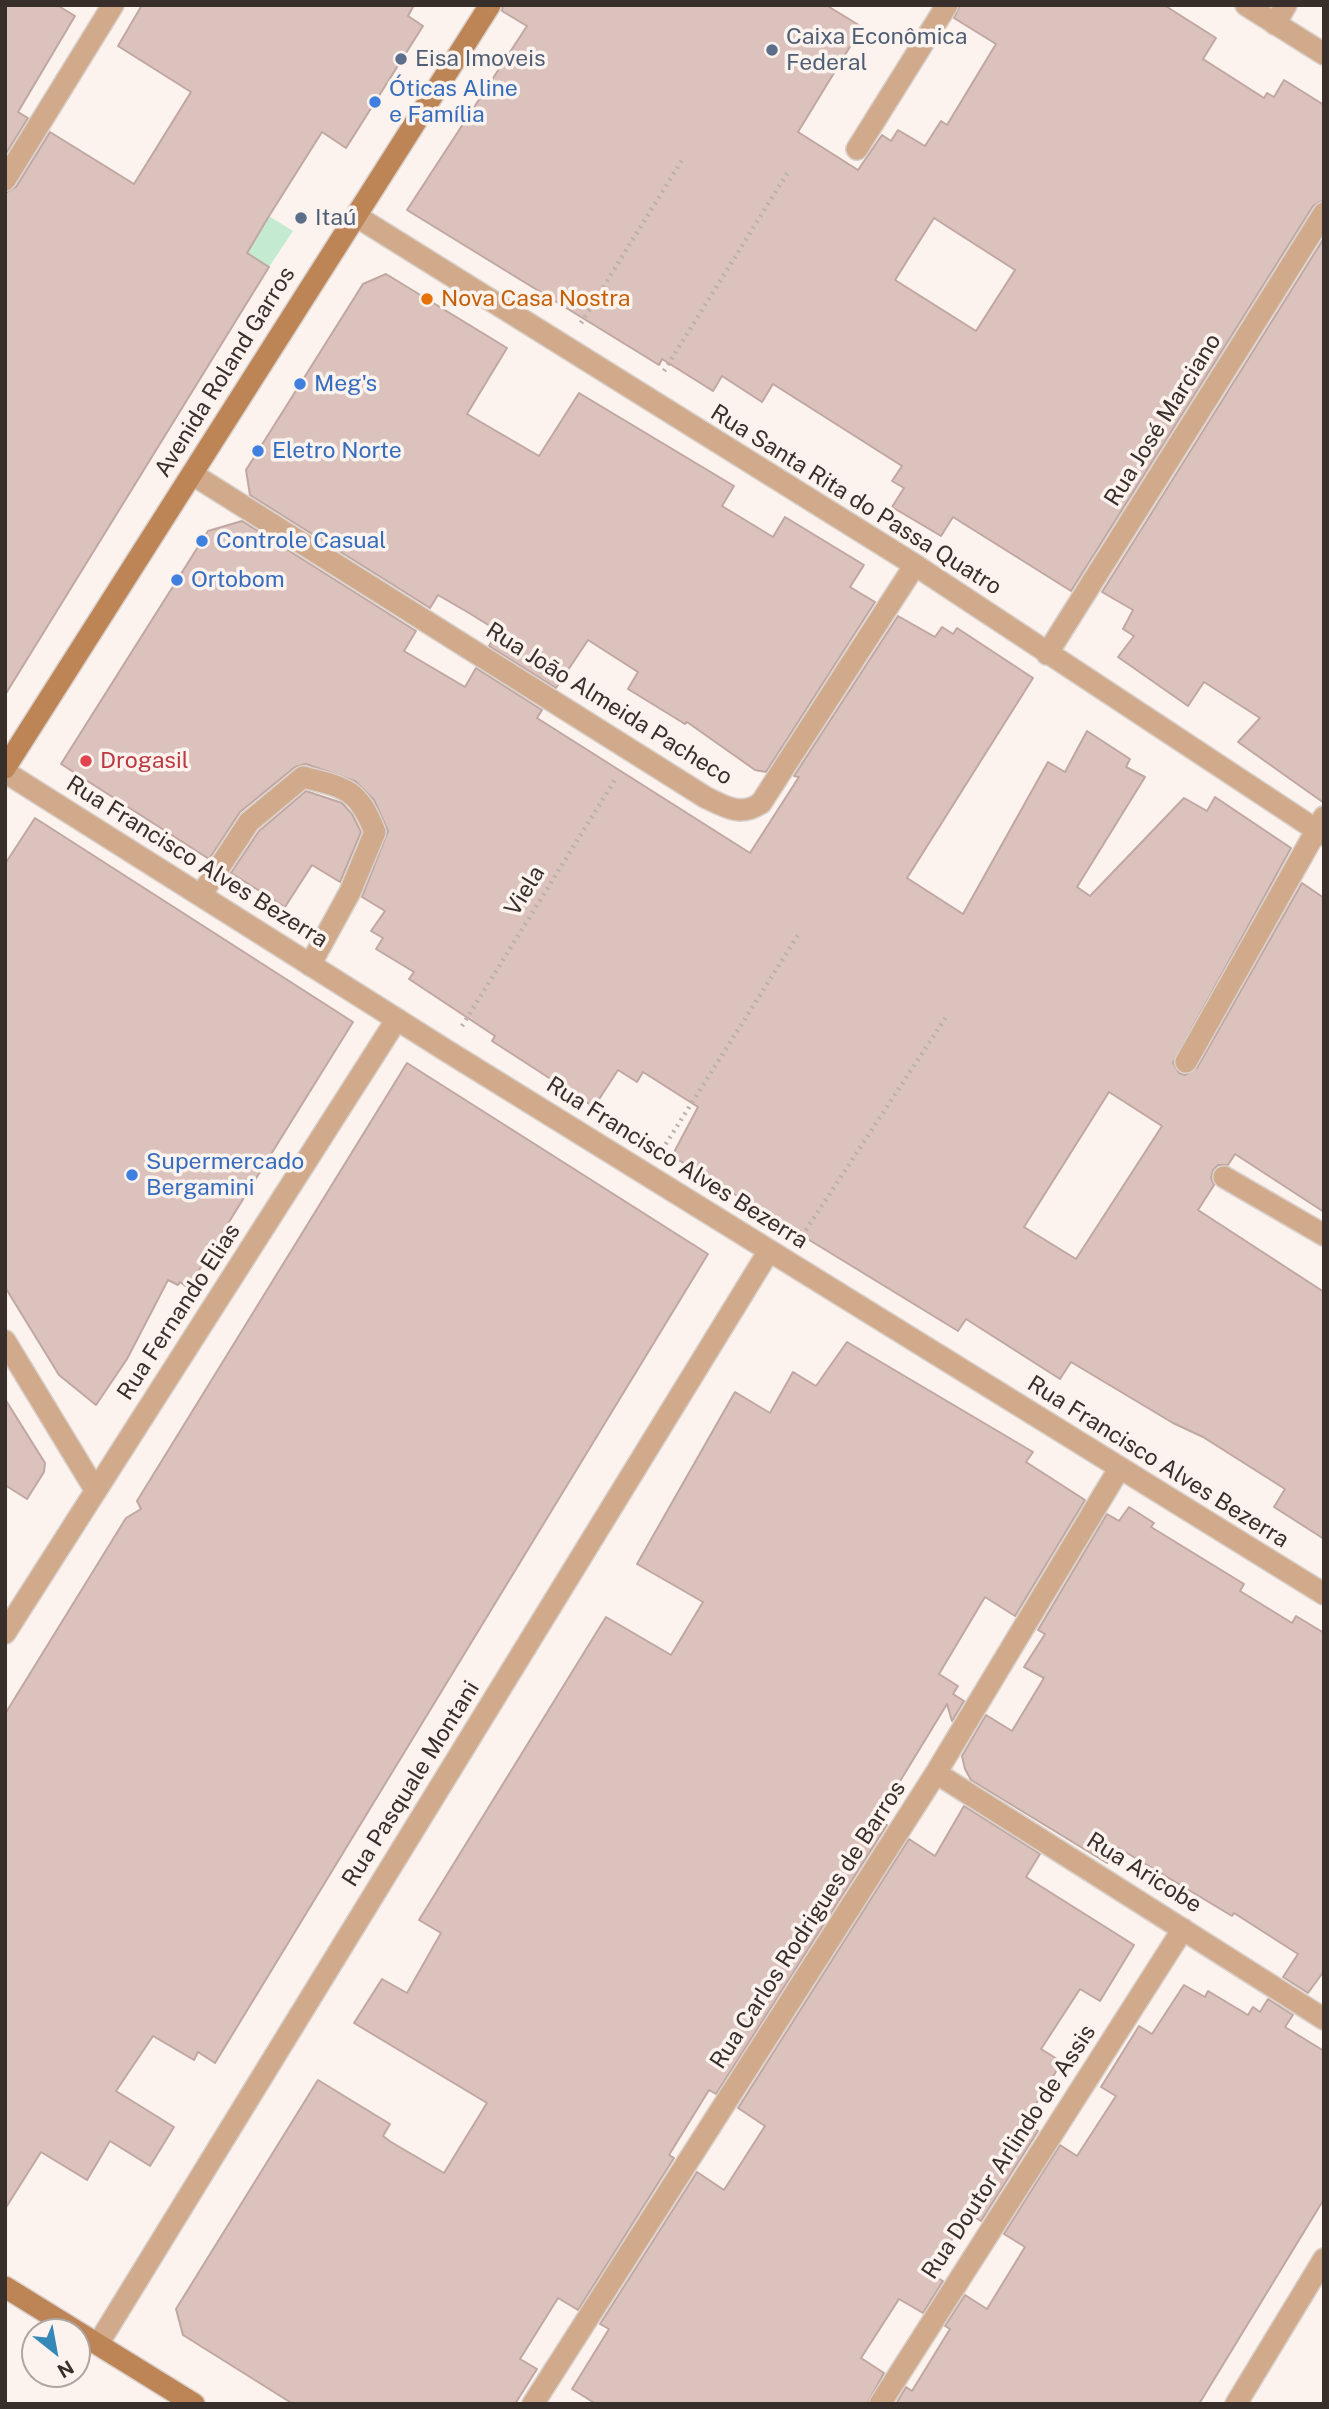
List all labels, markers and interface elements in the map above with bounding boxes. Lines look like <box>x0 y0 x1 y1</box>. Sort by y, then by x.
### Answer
place label: Caixa Econômica Federal <box>786 23 967 77</box>
marker: Caixa Econômica Federal <box>764 42 780 58</box>
place label: Eisa Imoveis <box>415 45 546 73</box>
marker: Eisa Imoveis <box>393 51 409 67</box>
place label: Óticas Aline e Família <box>389 75 518 129</box>
marker: Óticas Aline e Família <box>367 94 383 110</box>
place label: Itaú <box>315 204 356 232</box>
marker: Itaú <box>293 210 309 226</box>
street label: Avenida Roland Garros <box>149 262 301 482</box>
place label: Nova Casa Nostra <box>441 285 631 313</box>
marker: Nova Casa Nostra <box>419 291 435 307</box>
street label: Rua José Marciano <box>1099 329 1227 511</box>
place label: Meg's <box>314 370 377 398</box>
marker: Meg's <box>292 376 308 392</box>
street label: Rua Santa Rita do Passa Quatro <box>705 399 1007 601</box>
place label: Eletro Norte <box>272 437 402 465</box>
marker: Eletro Norte <box>250 443 266 459</box>
place label: Controle Casual <box>216 527 386 555</box>
marker: Controle Casual <box>194 533 210 549</box>
place label: Ortobom <box>191 566 285 594</box>
marker: Ortobom <box>169 572 185 588</box>
street label: Rua João Almeida Pacheco <box>481 617 737 791</box>
place label: Drogasil <box>100 747 189 775</box>
marker: Drogasil <box>78 753 94 769</box>
street label: Rua Francisco Alves Bezerra <box>61 770 333 954</box>
street label: Viela <box>499 861 551 921</box>
street label: Rua Francisco Alves Bezerra <box>541 1071 813 1255</box>
place label: Supermercado Bergamini <box>146 1148 304 1202</box>
marker: Supermercado Bergamini <box>124 1167 140 1183</box>
street label: Rua Fernando Elias <box>112 1219 246 1405</box>
street label: Rua Francisco Alves Bezerra <box>1022 1370 1294 1554</box>
street label: Rua Pasquale Montani <box>336 1676 486 1892</box>
street label: Rua Carlos Rodrigues de Barros <box>704 1776 912 2074</box>
street label: Rua Aricobe <box>1081 1827 1207 1919</box>
street label: Rua Doutor Arlindo de Assis <box>916 2020 1102 2284</box>
north arrow <box>21 2318 91 2388</box>
text: N <box>54 2356 78 2383</box>

